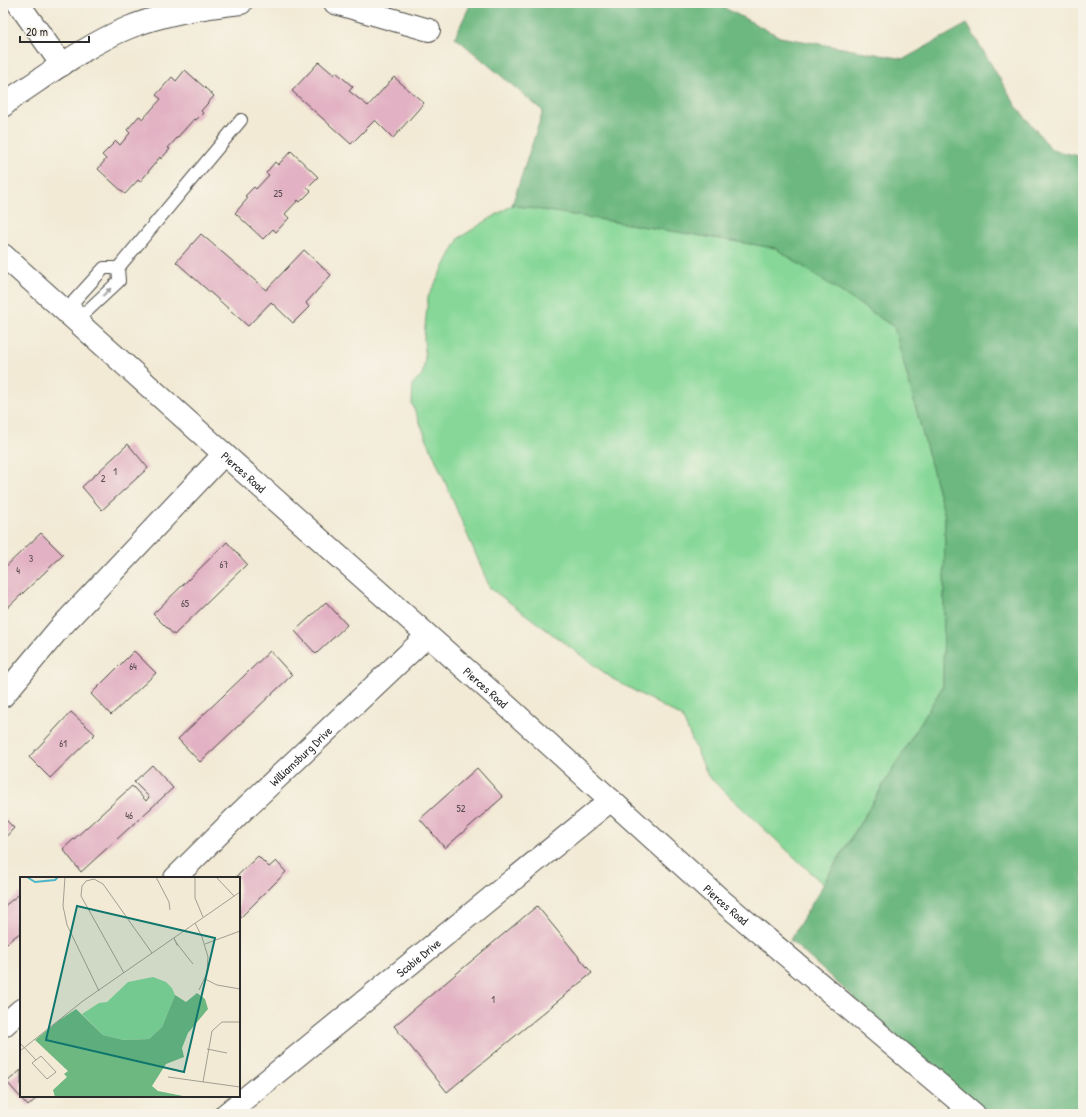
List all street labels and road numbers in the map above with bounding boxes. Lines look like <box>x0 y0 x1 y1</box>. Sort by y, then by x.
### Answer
street label: Pierces Road <box>218 447 270 496</box>
street label: Pierces Road <box>460 663 512 712</box>
street label: Williamsburg Drive <box>265 722 336 790</box>
street label: Pierces Road <box>700 880 753 929</box>
street label: Scobie Drive <box>392 934 444 981</box>

